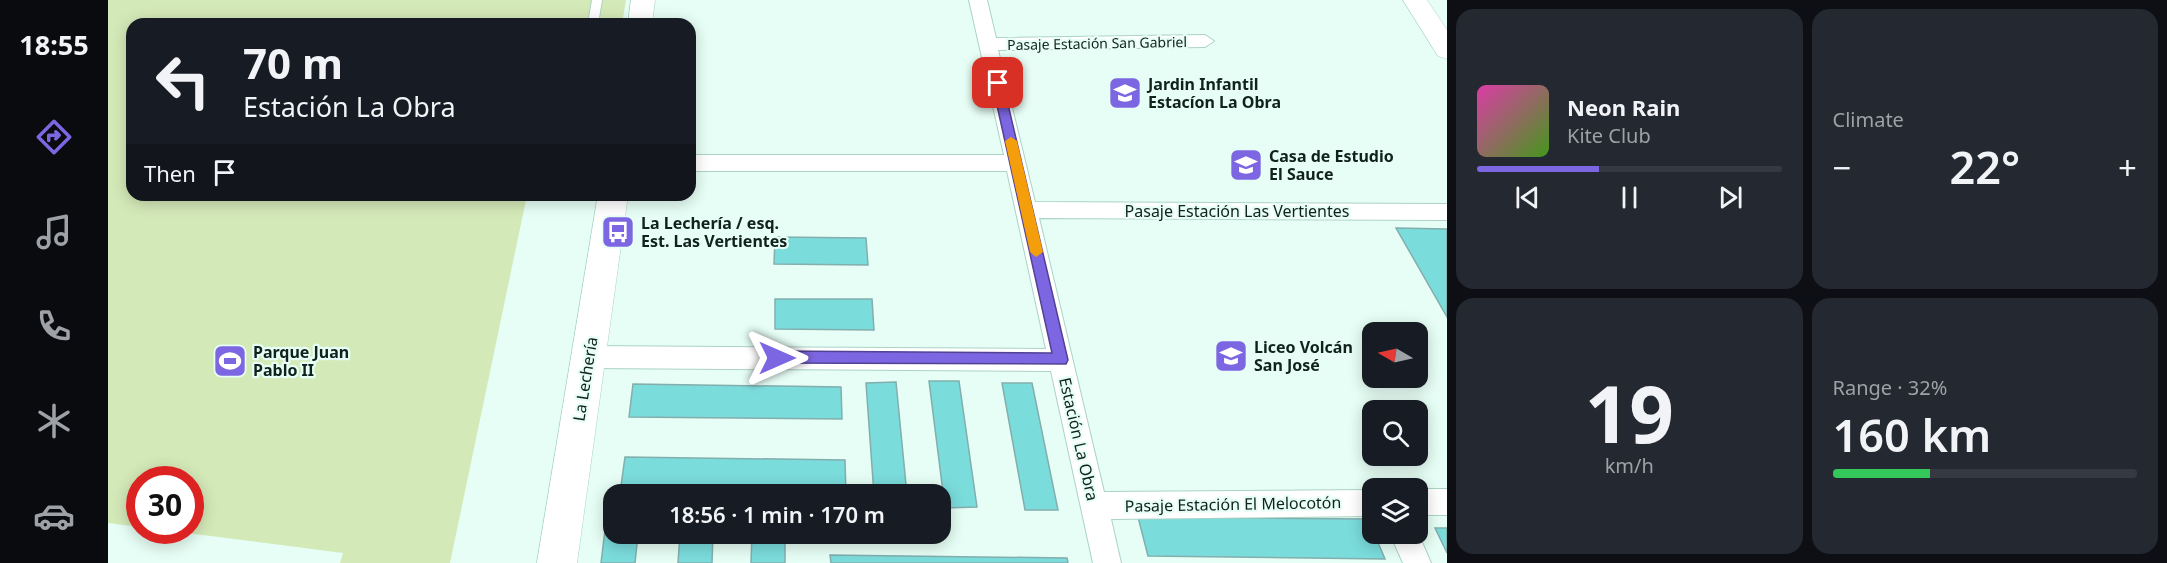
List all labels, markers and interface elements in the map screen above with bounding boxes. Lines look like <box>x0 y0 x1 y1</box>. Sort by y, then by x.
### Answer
text: 18:55 <box>19 26 89 63</box>
street label: Pasaje Estación San Gabriel <box>1007 32 1187 54</box>
text: 70 m <box>243 34 343 91</box>
icon: left <box>144 42 222 120</box>
pin <box>972 57 1023 108</box>
icon: arrive <box>981 66 1014 99</box>
place label: Jardin Infantil Estacíon La Obra <box>1146 73 1281 113</box>
school or university icon: Jardin Infantil Estacíon La Obra <box>1107 75 1143 111</box>
text: Estación La Obra <box>243 88 456 125</box>
text: Neon Rain <box>1567 92 1680 122</box>
text: Climate <box>1833 106 1904 133</box>
icon: directions <box>33 116 75 158</box>
text: Kite Club <box>1567 122 1651 149</box>
text: 22° <box>1949 136 2020 197</box>
place label: Casa de Estudio El Sauce <box>1269 145 1394 185</box>
text: − <box>1833 145 1851 190</box>
text: + <box>2118 145 2137 190</box>
school or university icon: Casa de Estudio El Sauce <box>1228 147 1264 183</box>
icon: arrive <box>208 156 241 189</box>
text: Then <box>144 158 196 188</box>
icon: previous <box>1511 181 1544 214</box>
icon: pause <box>1613 181 1646 214</box>
icon: next <box>1714 181 1747 214</box>
street label: Pasaje Estación Las Vertientes <box>1125 200 1349 222</box>
icon: music <box>33 211 75 253</box>
place label: La Lechería / esq. Est. Las Vertientes <box>641 212 787 252</box>
bus stop icon: La Lechería / esq. Est. Las Vertientes <box>600 214 636 250</box>
icon: phone <box>33 305 75 347</box>
north arrow <box>1362 322 1428 388</box>
map controls <box>1362 322 1428 544</box>
position arrow <box>745 326 809 390</box>
street label: La Lechería <box>567 335 603 423</box>
place label: Liceo Volcán San José <box>1254 336 1353 376</box>
school or university icon: Liceo Volcán San José <box>1213 338 1249 374</box>
place label: Parque Juan Pablo II <box>253 341 349 381</box>
sports icon: Parque Juan Pablo II <box>212 343 248 379</box>
text: 19 <box>1585 360 1674 466</box>
text: Range · 32% <box>1833 374 1947 401</box>
street label: Estación La Obra <box>1054 375 1104 503</box>
icon: climate <box>33 400 75 442</box>
button: search <box>1362 400 1428 466</box>
text: 160 km <box>1833 404 1991 465</box>
text: km/h <box>1605 452 1654 479</box>
speed limit sign: 30 <box>126 466 204 544</box>
button: layers <box>1362 478 1428 544</box>
street label: Pasaje Estación El Melocotón <box>1124 491 1342 517</box>
icon: car <box>33 495 75 537</box>
text: 18:56 · 1 min · 170 m <box>669 499 885 529</box>

